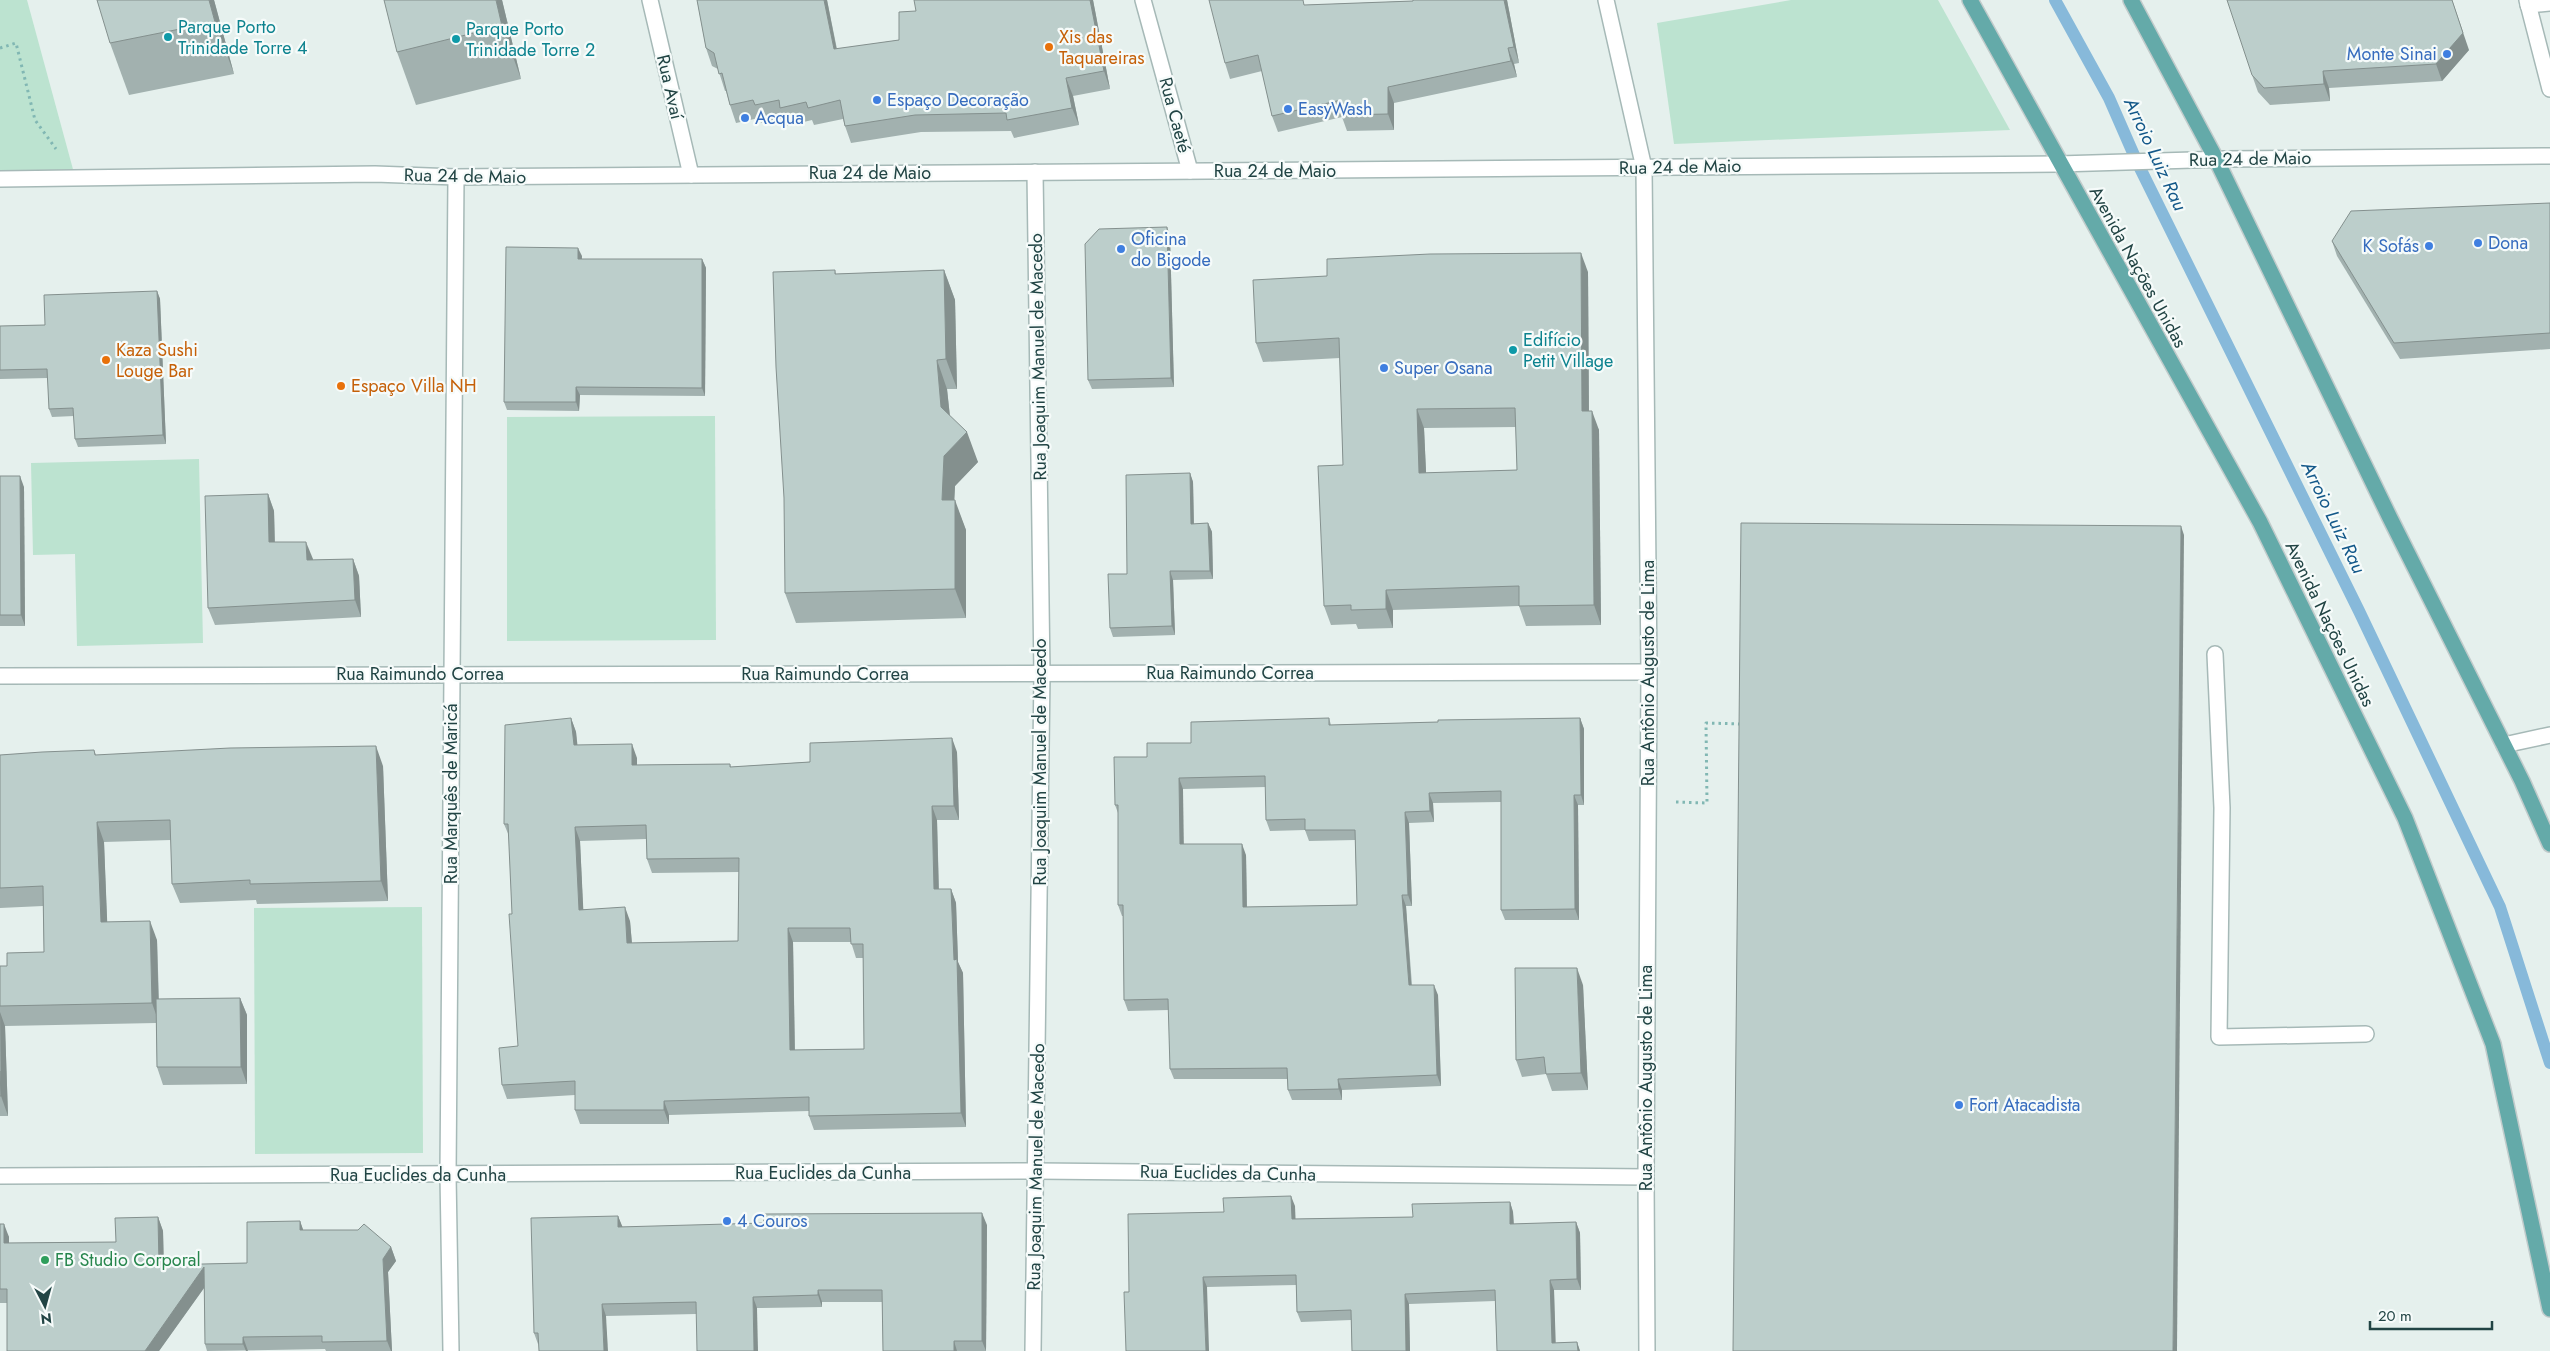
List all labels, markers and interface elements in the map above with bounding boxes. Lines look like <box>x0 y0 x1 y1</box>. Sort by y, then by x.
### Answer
place label: Parque Porto Trinidade Torre 4 <box>178 14 307 61</box>
place label: Parque Porto Trinidade Torre 2 <box>466 16 595 63</box>
place label: Xis das Taquareiras <box>1059 24 1145 71</box>
marker: Parque Porto Trinidade Torre 4 <box>162 31 174 43</box>
marker: Parque Porto Trinidade Torre 2 <box>450 33 462 45</box>
marker: Xis das Taquareiras <box>1043 41 1055 53</box>
place label: Monte Sinai <box>2347 41 2437 67</box>
marker: Monte Sinai <box>2441 48 2453 60</box>
street label: Rua Avaí <box>650 52 690 123</box>
street label: Rua Caeté <box>1152 74 1198 156</box>
place label: Espaço Decoração <box>887 87 1029 113</box>
water label: Arroio Luiz Rau <box>2117 92 2194 216</box>
marker: Espaço Decoração <box>871 94 883 106</box>
place label: EasyWash <box>1298 96 1372 122</box>
marker: EasyWash <box>1282 103 1294 115</box>
place label: Acqua <box>755 105 804 131</box>
marker: Acqua <box>739 112 751 124</box>
street label: Rua 24 de Maio <box>2189 145 2312 173</box>
street label: Rua 24 de Maio <box>1619 153 1742 181</box>
street label: Rua 24 de Maio <box>1214 158 1336 184</box>
street label: Rua 24 de Maio <box>809 160 931 186</box>
street label: Rua 24 de Maio <box>404 162 527 190</box>
street label: Avenida Nações Unidas <box>2083 182 2193 352</box>
place label: Oficina do Bigode <box>1131 226 1211 273</box>
place label: Dona <box>2488 230 2528 256</box>
street label: Rua Joaquim Manuel de Macedo <box>1023 233 1053 481</box>
place label: K Sofás <box>2363 233 2419 259</box>
marker: Dona <box>2472 237 2484 249</box>
marker: K Sofás <box>2423 240 2435 252</box>
marker: Oficina do Bigode <box>1115 243 1127 255</box>
place label: Edifício Petit Village <box>1523 327 1613 374</box>
place label: Kaza Sushi Louge Bar <box>116 337 198 384</box>
marker: Edifício Petit Village <box>1507 344 1519 356</box>
marker: Kaza Sushi Louge Bar <box>100 354 112 366</box>
place label: Super Osana <box>1394 355 1493 381</box>
marker: Super Osana <box>1378 362 1390 374</box>
place label: Espaço Villa NH <box>351 373 477 399</box>
marker: Espaço Villa NH <box>335 380 347 392</box>
water label: Arroio Luiz Rau <box>2294 455 2373 578</box>
street label: Avenida Nações Unidas <box>2279 537 2381 711</box>
street label: Rua Antônio Augusto de Lima <box>1635 560 1661 786</box>
street label: Rua Joaquim Manuel de Macedo <box>1027 638 1053 886</box>
street label: Rua Raimundo Correa <box>1146 660 1314 686</box>
street label: Rua Raimundo Correa <box>336 661 504 687</box>
street label: Rua Raimundo Correa <box>741 661 909 687</box>
street label: Rua Marquês de Maricá <box>438 704 464 884</box>
street label: Rua Antônio Augusto de Lima <box>1633 965 1659 1191</box>
street label: Rua Joaquim Manuel de Macedo <box>1021 1043 1051 1291</box>
place label: Fort Atacadista <box>1969 1092 2080 1118</box>
marker: Fort Atacadista <box>1953 1099 1965 1111</box>
street label: Rua Euclides da Cunha <box>1140 1158 1316 1188</box>
street label: Rua Euclides da Cunha <box>735 1160 911 1186</box>
street label: Rua Euclides da Cunha <box>330 1162 506 1188</box>
place label: 4 Couros <box>737 1208 808 1234</box>
marker: 4 Couros <box>721 1215 733 1227</box>
place label: FB Studio Corporal <box>55 1247 201 1273</box>
marker: FB Studio Corporal <box>39 1254 51 1266</box>
north arrow <box>20 1281 70 1331</box>
scale bar <box>2370 1298 2492 1330</box>
text: 20 m <box>2378 1305 2412 1327</box>
text: N <box>40 1308 53 1329</box>

